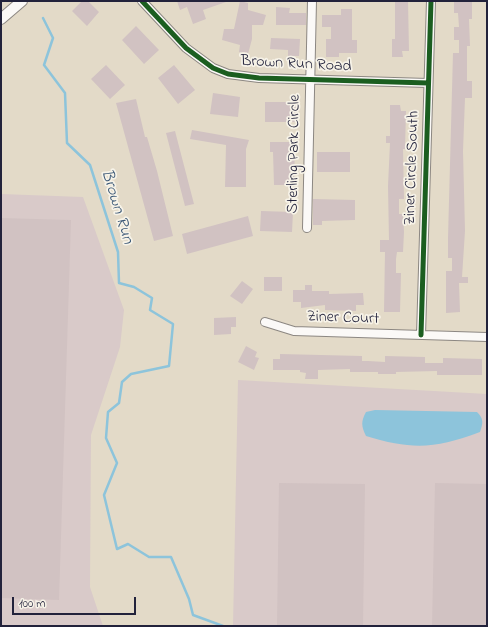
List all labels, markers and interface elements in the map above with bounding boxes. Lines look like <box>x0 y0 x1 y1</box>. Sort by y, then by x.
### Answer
street label: Brown Run Road <box>240 53 352 77</box>
street label: Sterling Park Circle <box>284 94 306 214</box>
street label: Ziner Circle South <box>401 111 425 225</box>
water label: Brown Run <box>95 167 137 247</box>
street label: Ziner Court <box>306 308 380 330</box>
scale bar <box>14 589 138 615</box>
text: 100 m <box>19 595 46 613</box>

